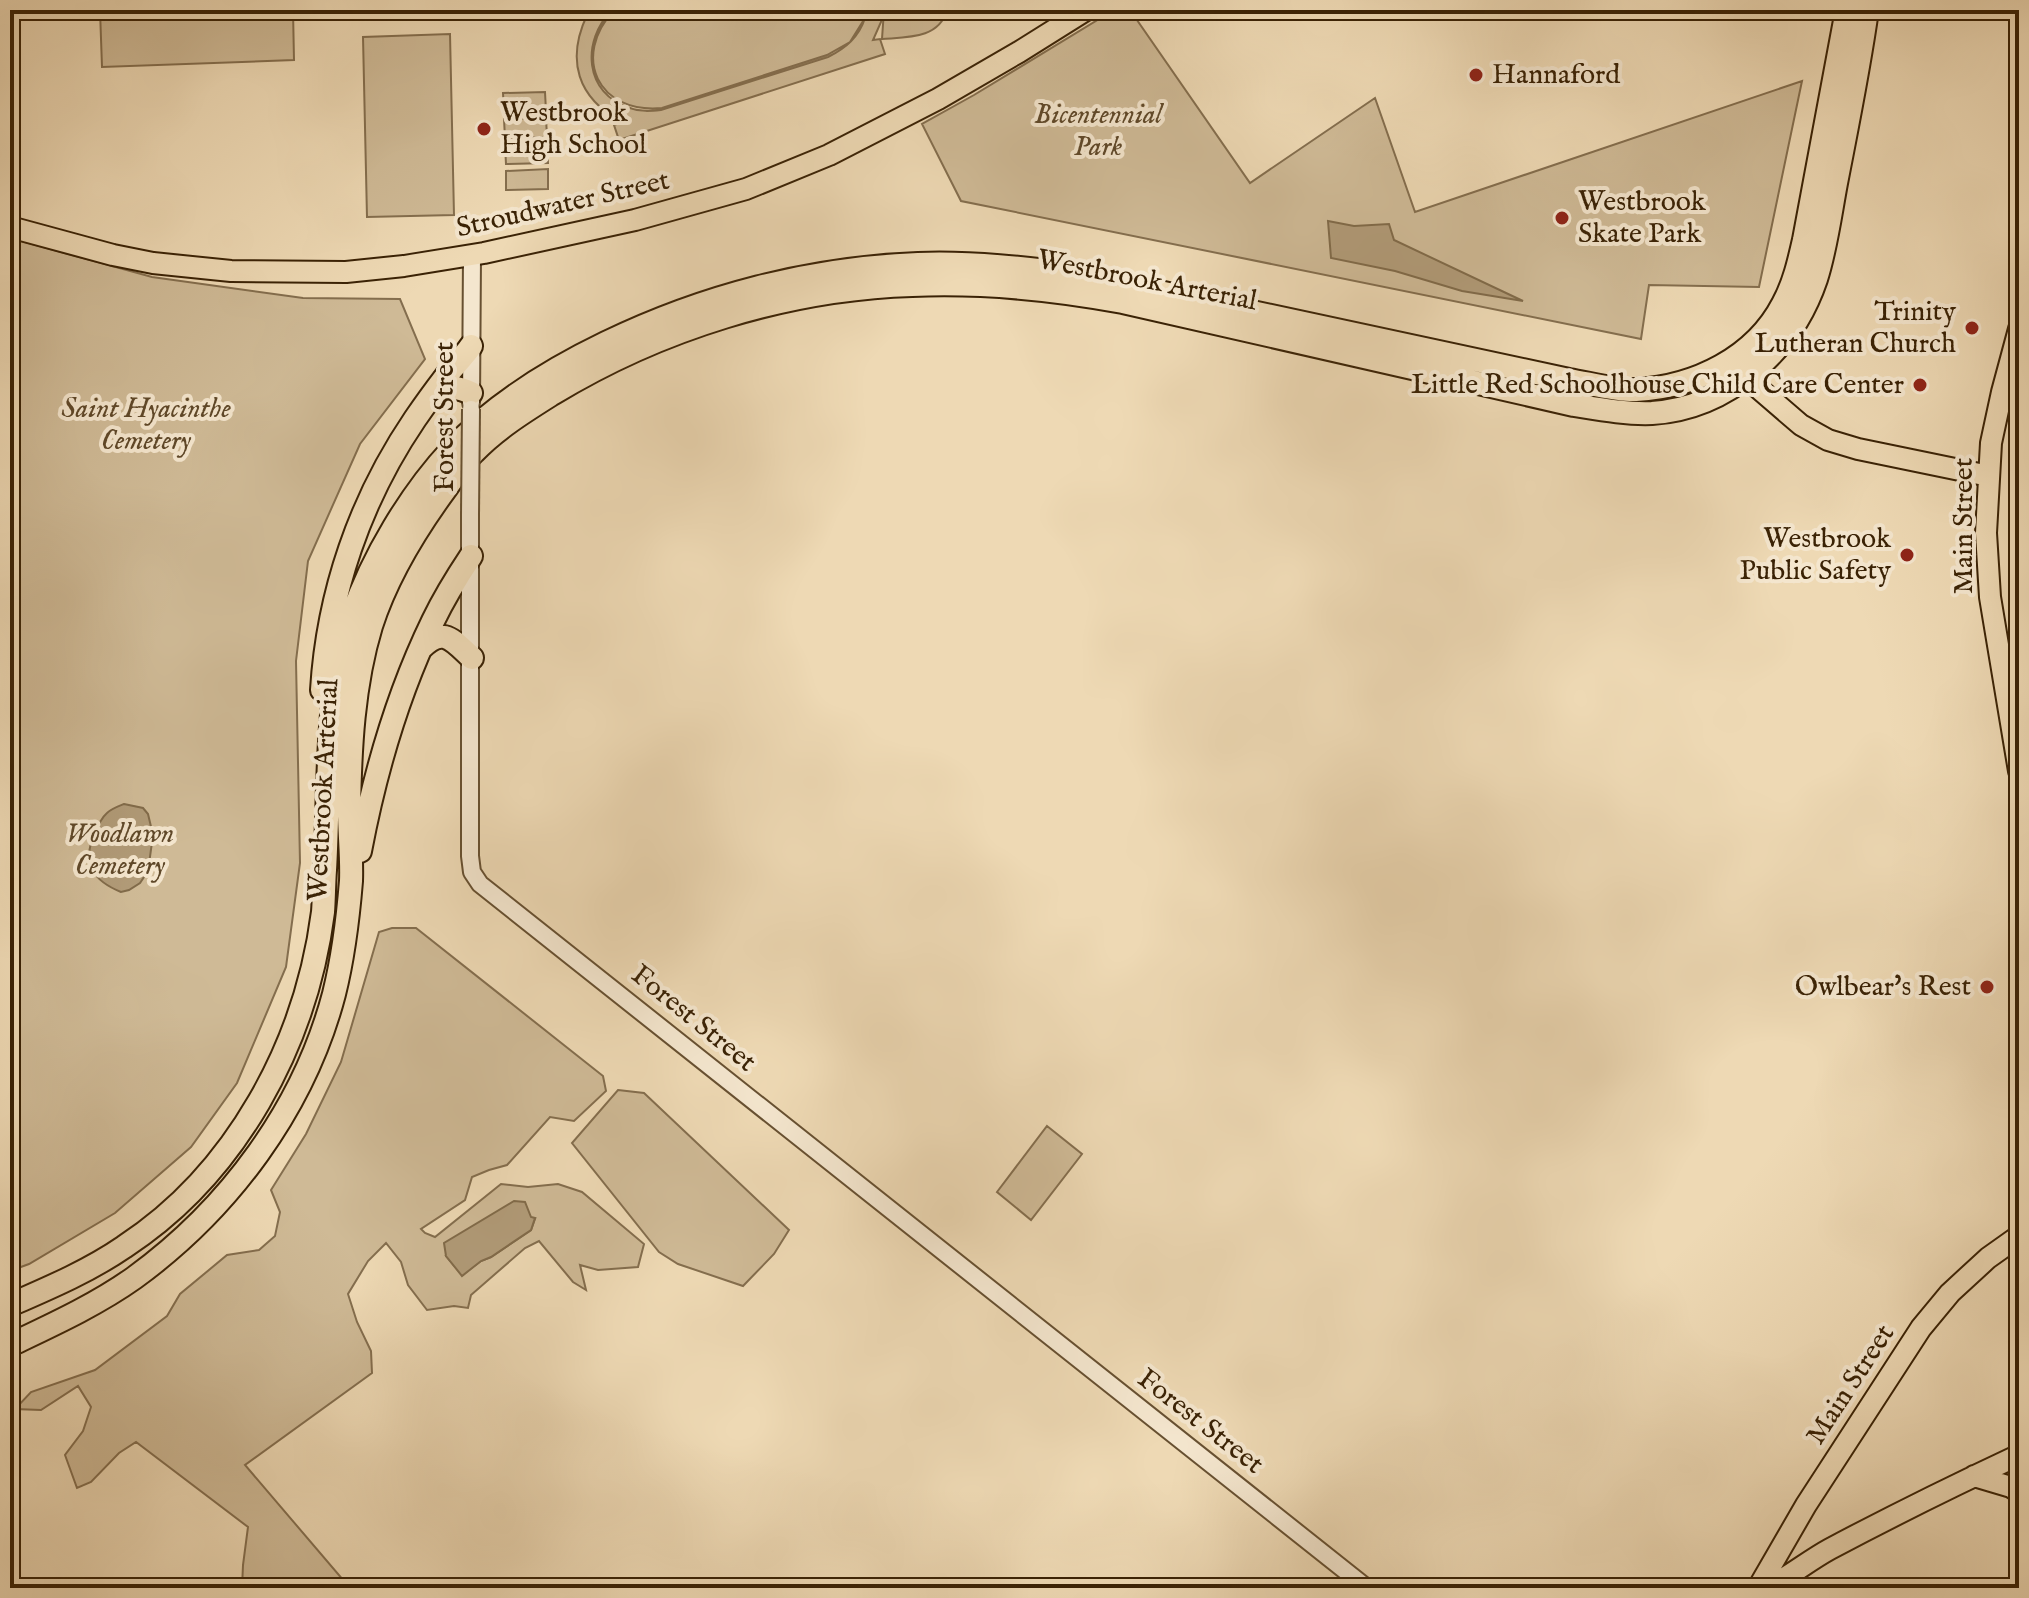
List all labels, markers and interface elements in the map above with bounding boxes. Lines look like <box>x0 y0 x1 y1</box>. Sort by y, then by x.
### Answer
place label: Hannaford <box>1492 58 1620 93</box>
marker: Hannaford <box>1467 66 1485 84</box>
place label: Westbrook High School <box>500 96 647 163</box>
park label: Bicentennial Park <box>1034 98 1164 165</box>
marker: Westbrook High School <box>475 120 493 138</box>
street label: Stroudwater Street <box>453 163 673 246</box>
place label: Westbrook Skate Park <box>1578 185 1707 252</box>
marker: Westbrook Skate Park <box>1553 209 1571 227</box>
street label: Westbrook Arterial <box>1034 243 1260 320</box>
place label: Trinity Lutheran Church <box>1754 295 1956 362</box>
marker: Trinity Lutheran Church <box>1963 319 1981 337</box>
street label: Forest Street <box>428 341 463 492</box>
place label: Little Red Schoolhouse Child Care Center <box>1411 368 1904 403</box>
marker: Little Red Schoolhouse Child Care Center <box>1911 376 1929 394</box>
park label: Saint Hyacinthe Cemetery <box>61 392 231 459</box>
street label: Main Street <box>1947 457 1982 594</box>
place label: Westbrook Public Safety <box>1740 522 1892 589</box>
marker: Westbrook Public Safety <box>1898 546 1916 564</box>
street label: Westbrook Arterial <box>301 677 347 902</box>
park label: Woodlawn Cemetery <box>66 817 174 884</box>
street label: Forest Street <box>623 958 763 1080</box>
place label: Owlbear's Rest <box>1795 970 1971 1005</box>
marker: Owlbear's Rest <box>1978 978 1996 996</box>
street label: Main Street <box>1799 1318 1903 1452</box>
street label: Forest Street <box>1130 1362 1270 1482</box>

